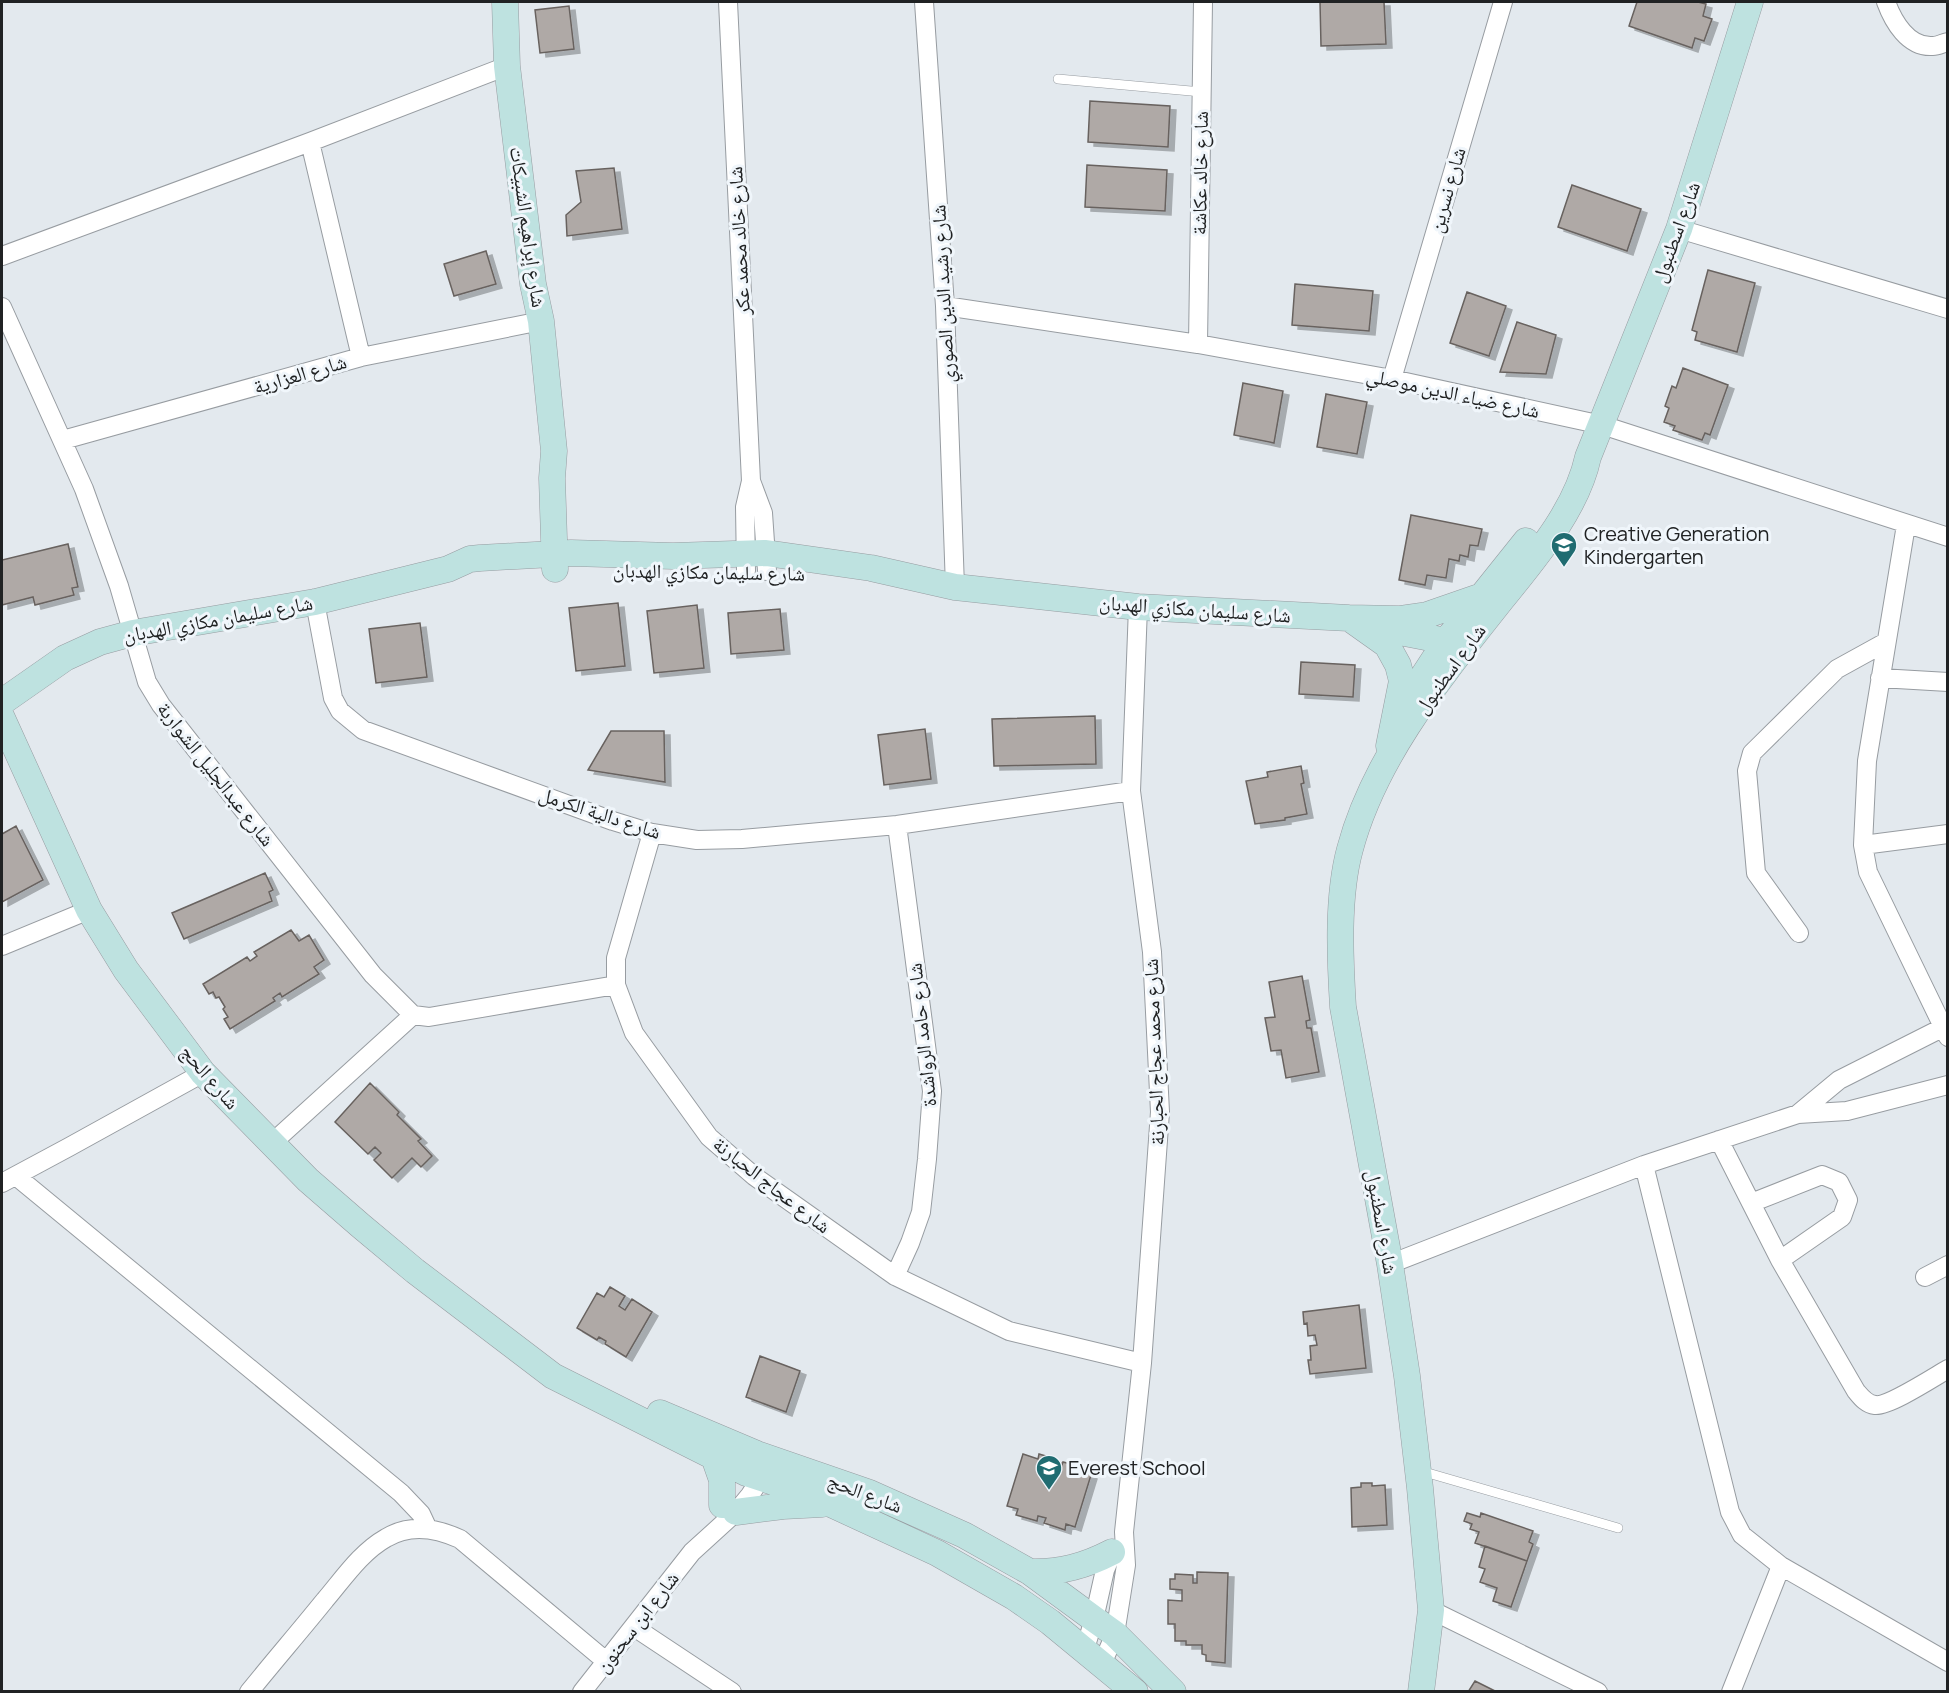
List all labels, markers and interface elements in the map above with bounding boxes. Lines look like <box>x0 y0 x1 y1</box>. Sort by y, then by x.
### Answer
street label: شارع خالد عكاشة <box>1185 111 1214 235</box>
street label: شارع نسرين <box>1421 144 1472 236</box>
street label: شارع إبراهيم الشبيكات <box>503 145 553 309</box>
street label: شارع خالد محمد عكر <box>721 166 756 317</box>
street label: شارع اسطنبول <box>1645 178 1706 286</box>
street label: شارع رشيد الدين الصوري <box>924 204 964 384</box>
street label: شارع العزارية <box>250 347 350 400</box>
street label: شارع ضياء الدين موصلي <box>1363 361 1542 427</box>
place label: Creative Generation Kindergarten <box>1584 520 1769 570</box>
school or university icon: Creative Generation Kindergarten <box>1549 530 1579 568</box>
street label: شارع سليمان مكازي الهدبان <box>613 556 805 590</box>
street label: شارع سليمان مكازي الهدبان <box>1098 588 1292 632</box>
street label: شارع سليمان مكازي الهدبان <box>121 589 315 652</box>
street label: شارع اسطنبول <box>1408 618 1492 719</box>
street label: شارع عبدالجليل الشواربة <box>151 696 281 851</box>
street label: شارع دالية الكرمل <box>536 780 665 845</box>
street label: شارع محمد عجاج الحبارنة <box>1137 958 1170 1146</box>
street label: شارع حامد الرواشدة <box>901 962 942 1108</box>
street label: شارع الحج <box>175 1039 246 1115</box>
street label: شارع عجاج الحبارنة <box>708 1130 837 1239</box>
street label: شارع اسطنبول <box>1360 1168 1405 1276</box>
school or university icon: Everest School <box>1034 1453 1064 1491</box>
place label: Everest School <box>1068 1454 1206 1481</box>
street label: شارع الحج <box>824 1466 906 1519</box>
street label: شارع ابن سحنون <box>589 1566 685 1678</box>

